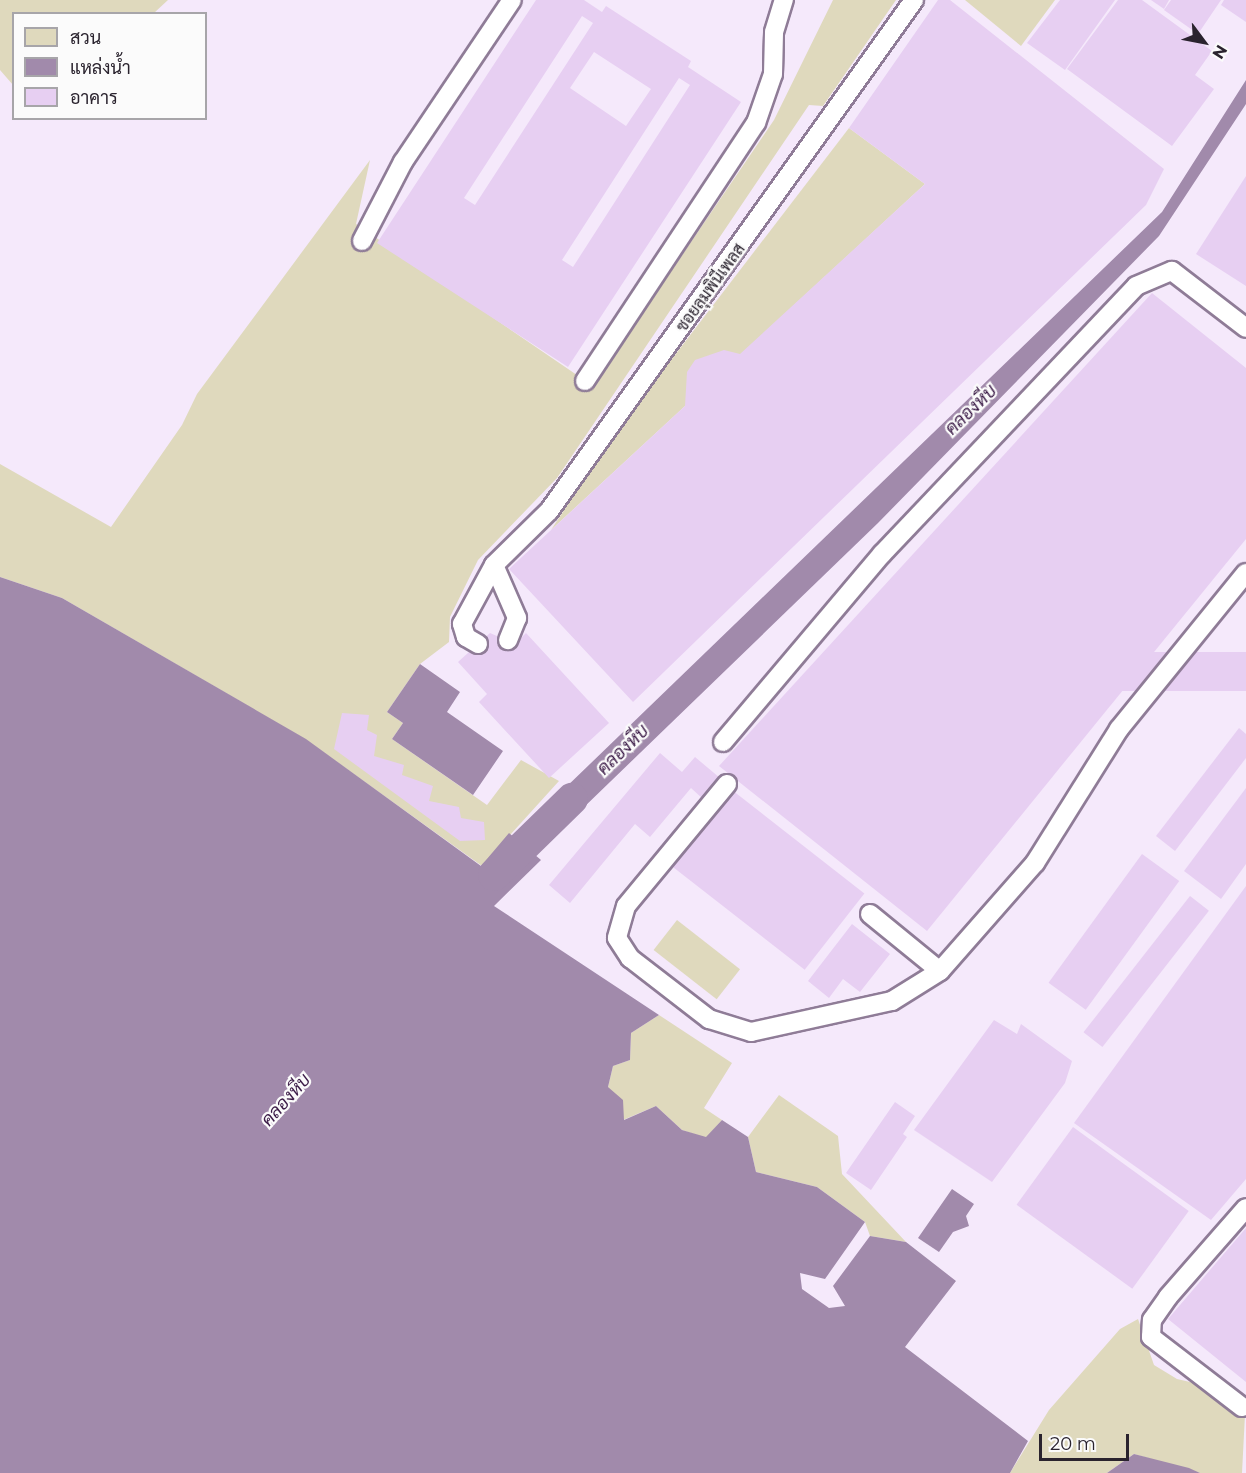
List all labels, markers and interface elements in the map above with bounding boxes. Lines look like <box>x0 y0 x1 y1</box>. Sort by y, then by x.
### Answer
legend <box>12 12 207 120</box>
north arrow <box>1174 12 1234 72</box>
text: สวน <box>70 27 101 49</box>
text: N <box>1208 41 1231 62</box>
text: แหล่งน้ำ <box>70 57 131 79</box>
text: อาคาร <box>70 87 118 109</box>
street label: ซอยลุมพินีเพลส <box>673 240 749 336</box>
water label: คลองหีบ <box>941 380 1001 440</box>
water label: คลองหีบ <box>593 720 653 780</box>
water label: คลองหีบ <box>257 1069 315 1131</box>
scale bar <box>1042 1422 1132 1460</box>
text: 20 m <box>1050 1433 1096 1455</box>

